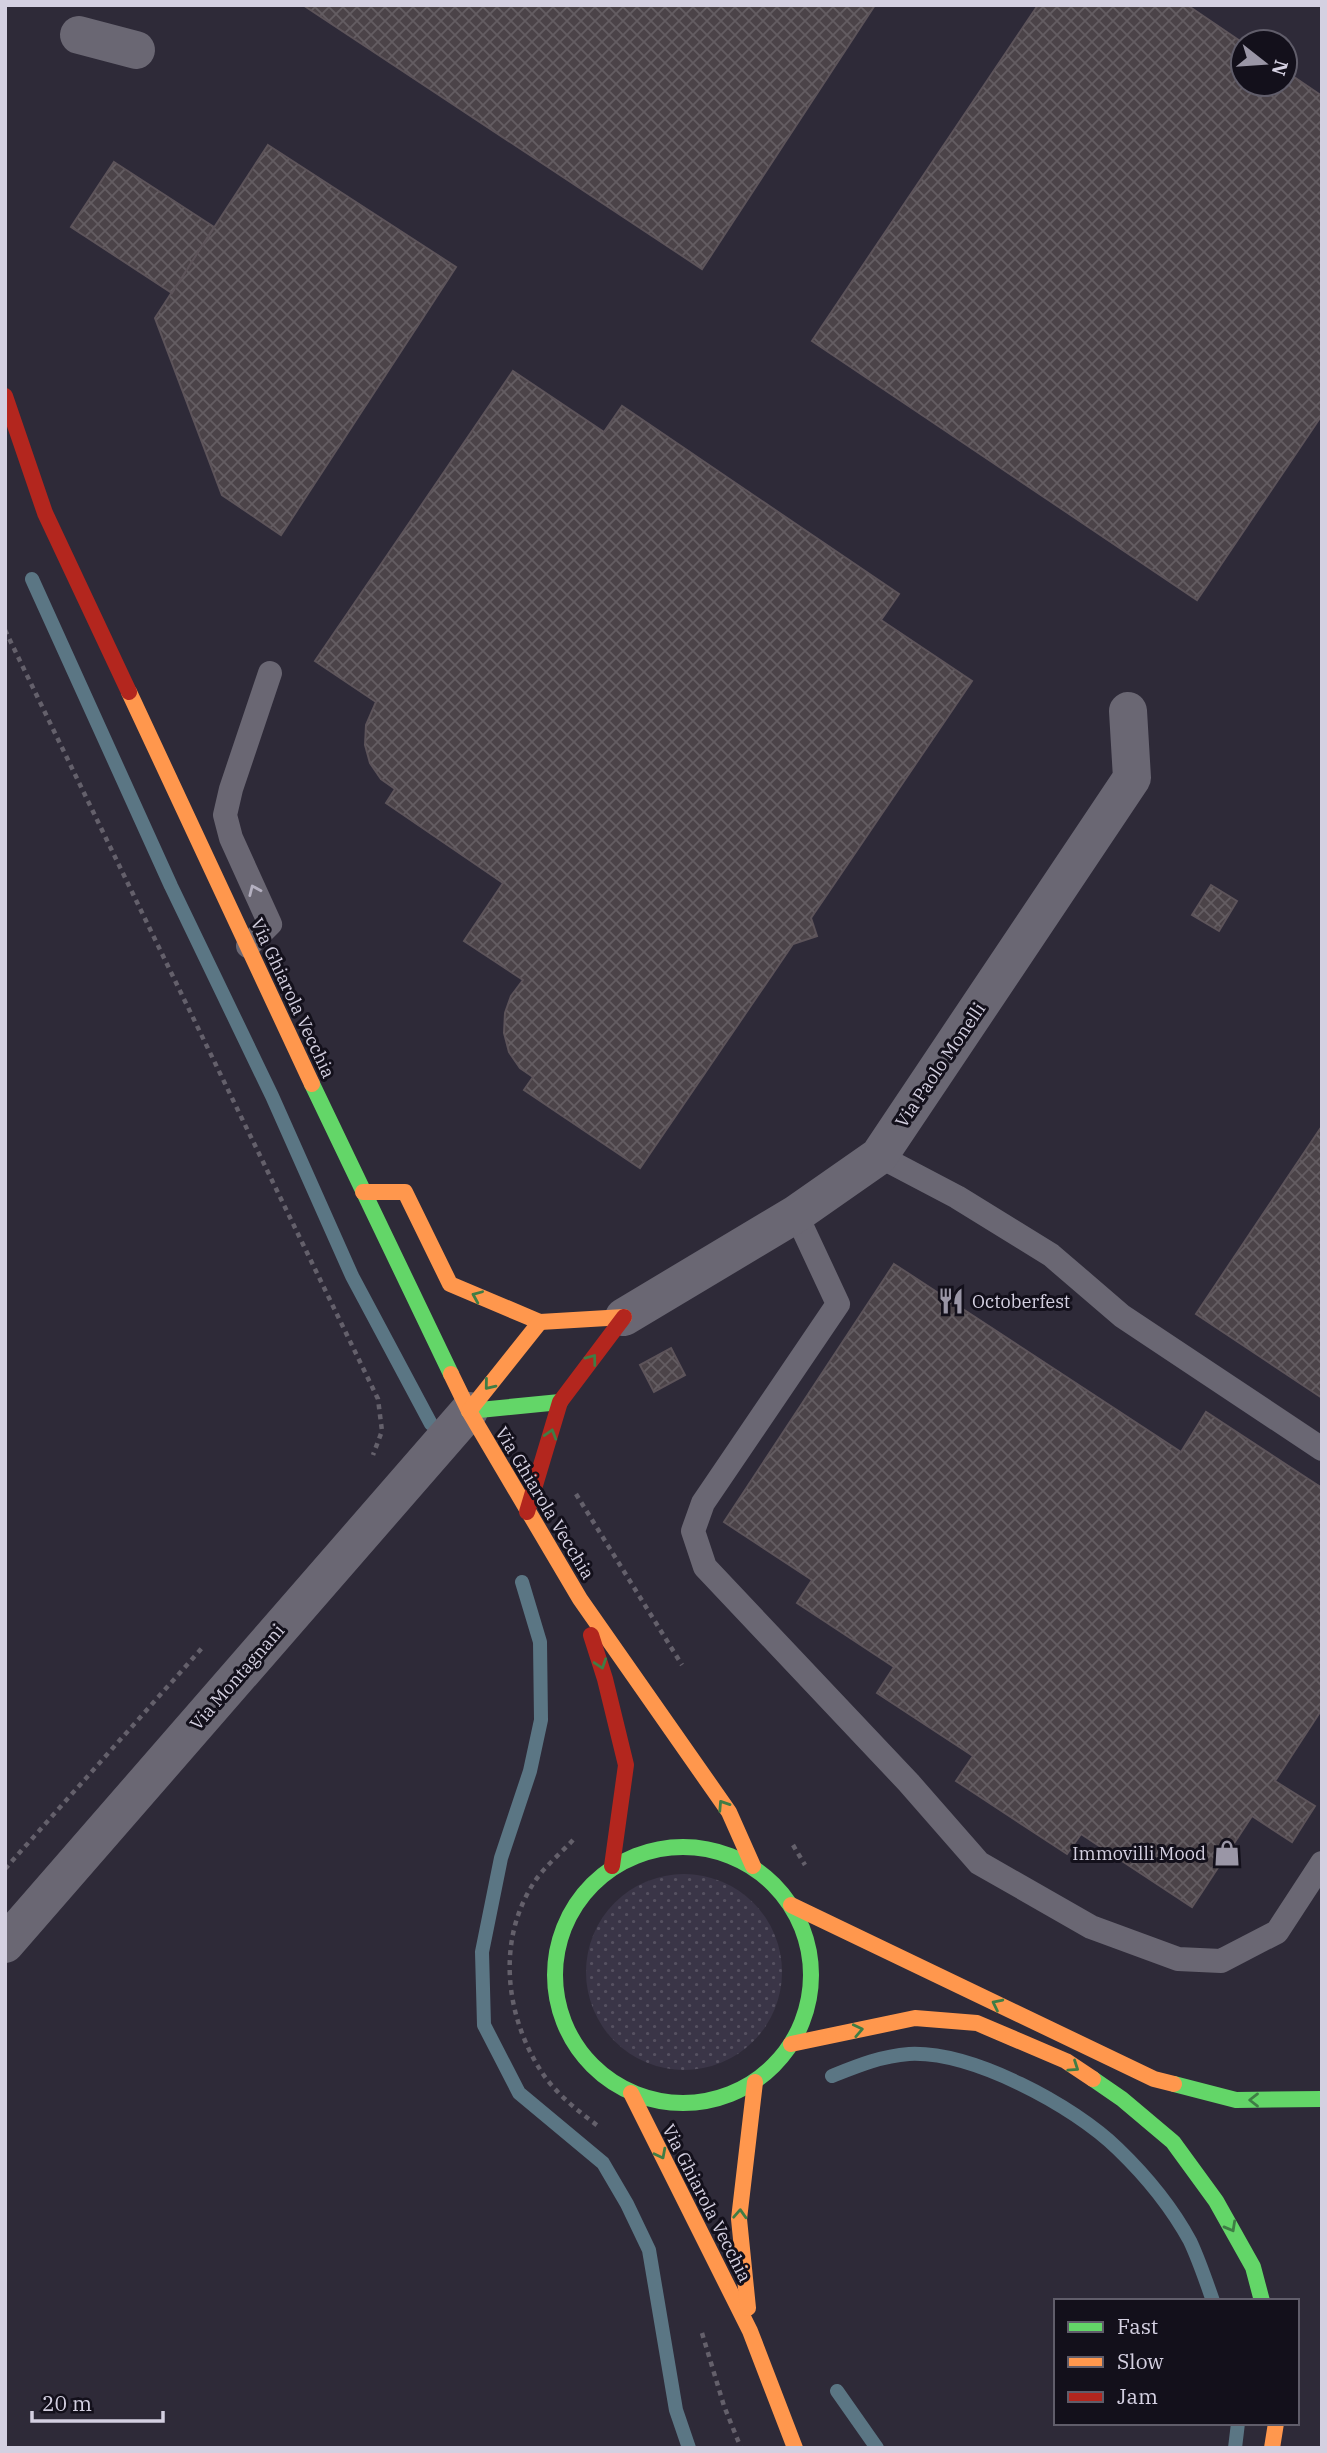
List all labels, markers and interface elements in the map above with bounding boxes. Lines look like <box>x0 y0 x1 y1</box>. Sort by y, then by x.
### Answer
north arrow <box>1229 28 1299 98</box>
text: N <box>1267 57 1294 79</box>
one-way arrow <box>248 885 262 898</box>
street label: Via Ghiarola Vecchia <box>246 914 340 1082</box>
street label: Via Paolo Monelli <box>890 998 990 1132</box>
restaurant icon: Octoberfest <box>936 1286 966 1316</box>
one-way arrow <box>472 1290 484 1304</box>
place label: Octoberfest <box>972 1290 1070 1313</box>
one-way arrow <box>584 1355 596 1367</box>
one-way arrow <box>485 1377 497 1390</box>
street label: Via Ghiarola Vecchia <box>490 1422 600 1584</box>
one-way arrow <box>542 1428 557 1440</box>
street label: Via Montagnani <box>185 1619 290 1735</box>
one-way arrow <box>592 1658 607 1670</box>
one-way arrow <box>719 1800 732 1813</box>
shop icon: Immovilli Mood <box>1212 1838 1242 1868</box>
place label: Immovilli Mood <box>1072 1842 1206 1865</box>
one-way arrow <box>992 1998 1004 2012</box>
one-way arrow <box>852 2024 864 2038</box>
one-way arrow <box>1067 2059 1080 2072</box>
one-way arrow <box>1248 2092 1258 2108</box>
street label: Via Ghiarola Vecchia <box>657 2120 757 2286</box>
one-way arrow <box>653 2147 667 2159</box>
one-way arrow <box>733 2208 748 2219</box>
one-way arrow <box>1223 2220 1236 2233</box>
legend <box>1054 2299 1299 2425</box>
text: Fast <box>1117 2312 1158 2340</box>
text: Slow <box>1117 2347 1164 2375</box>
scale bar <box>32 2380 163 2424</box>
text: Jam <box>1117 2382 1158 2410</box>
text: 20 m <box>42 2389 92 2417</box>

